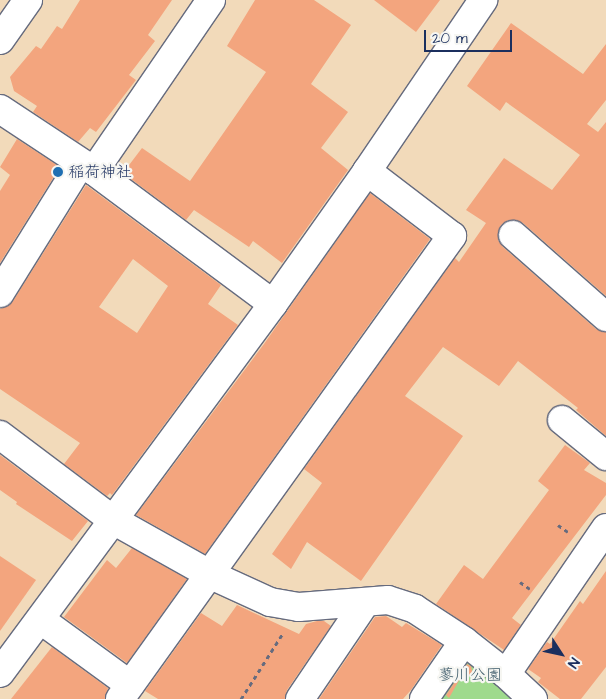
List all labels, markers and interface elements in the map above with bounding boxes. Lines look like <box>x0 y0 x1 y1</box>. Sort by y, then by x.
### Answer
scale bar <box>426 20 514 52</box>
text: 20 m <box>432 28 468 49</box>
place label: 稲荷神社 <box>68 162 132 182</box>
marker: 稲荷神社 <box>52 166 64 178</box>
north arrow <box>536 629 586 679</box>
text: N <box>563 653 584 672</box>
park label: 蓼川公園 <box>438 665 502 685</box>

